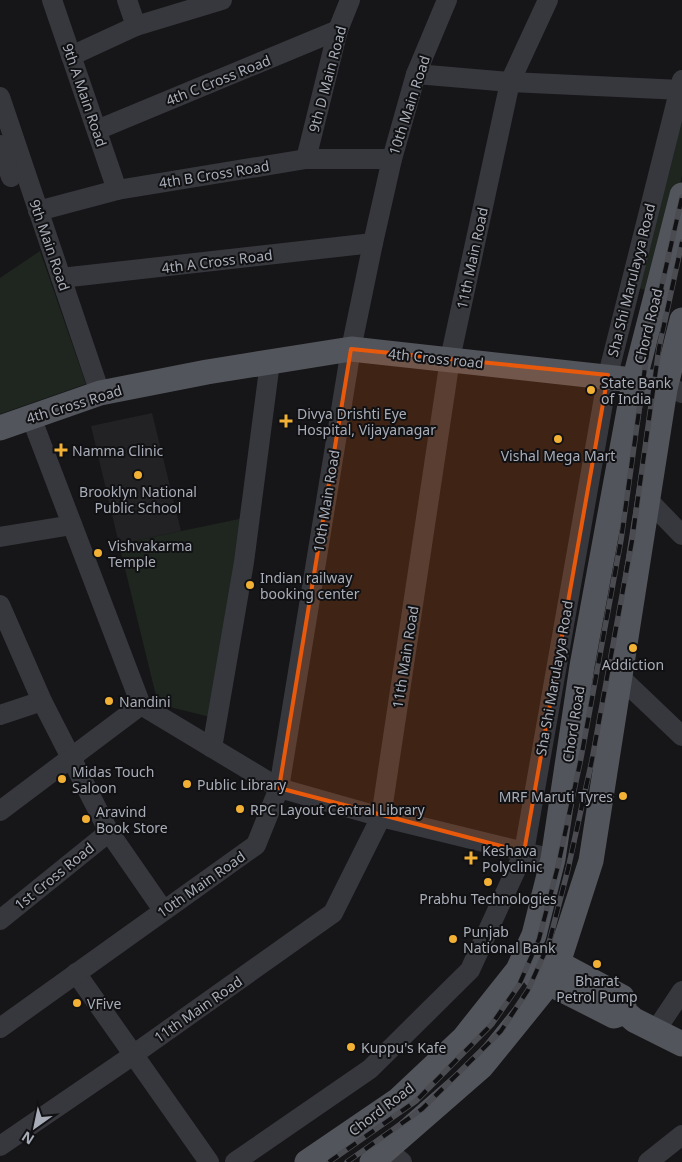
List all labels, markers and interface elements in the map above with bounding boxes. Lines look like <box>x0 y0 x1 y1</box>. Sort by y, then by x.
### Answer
street label: 9th D Main Road <box>304 24 350 134</box>
street label: 9th A Main Road <box>58 41 112 149</box>
street label: 4th C Cross Road <box>163 50 273 110</box>
street label: 10th Main Road <box>384 53 434 157</box>
street label: 4th B Cross Road <box>157 156 271 192</box>
street label: 9th Main Road <box>25 197 75 293</box>
street label: Sha Shi Marulayya Road <box>603 201 659 359</box>
street label: 11th Main Road <box>452 205 492 311</box>
street label: 4th A Cross Road <box>161 245 273 277</box>
street label: Chord Road <box>629 286 667 366</box>
street label: 4th Cross road <box>387 344 485 372</box>
place label: State Bank of India <box>601 373 672 408</box>
street label: 4th Cross Road <box>24 380 124 428</box>
marker: State Bank of India <box>585 384 597 396</box>
place label: Divya Drishti Eye Hospital, Vijayanagar <box>297 404 436 439</box>
marker: Divya Drishti Eye Hospital, Vijayanagar <box>279 414 293 428</box>
marker: Vishal Mega Mart <box>552 433 564 445</box>
place label: Namma Clinic <box>72 441 164 460</box>
marker: Namma Clinic <box>54 443 68 457</box>
place label: Vishal Mega Mart <box>501 446 615 465</box>
street label: 10th Main Road <box>309 448 343 554</box>
marker: Brooklyn National Public School <box>132 469 144 481</box>
place label: Brooklyn National Public School <box>79 482 197 517</box>
place label: Vishvakarma Temple <box>108 536 192 571</box>
marker: Vishvakarma Temple <box>92 547 104 559</box>
place label: Indian railway booking center <box>260 568 360 603</box>
marker: Indian railway booking center <box>244 579 256 591</box>
street label: Sha Shi Marulayya Road <box>531 599 577 757</box>
street label: 11th Main Road <box>388 604 422 710</box>
marker: Addiction <box>627 642 639 654</box>
place label: Addiction <box>602 655 664 674</box>
street label: Chord Road <box>558 684 588 764</box>
place label: Nandini <box>119 692 171 711</box>
marker: Nandini <box>103 695 115 707</box>
place label: Midas Touch Saloon <box>72 762 154 797</box>
marker: Midas Touch Saloon <box>56 773 68 785</box>
place label: Public Library <box>197 775 287 794</box>
marker: Public Library <box>181 778 193 790</box>
place label: MRF Maruti Tyres <box>499 787 613 806</box>
marker: MRF Maruti Tyres <box>617 790 629 802</box>
place label: RPC Layout Central Library <box>250 800 426 819</box>
place label: Aravind Book Store <box>96 802 168 837</box>
marker: RPC Layout Central Library <box>234 803 246 815</box>
marker: Aravind Book Store <box>80 813 92 825</box>
street label: 1st Cross Road <box>10 838 98 914</box>
place label: Keshava Polyclinic <box>482 841 543 876</box>
street label: 10th Main Road <box>153 847 249 921</box>
marker: Keshava Polyclinic <box>464 851 478 865</box>
marker: Prabhu Technologies <box>482 876 494 888</box>
place label: Prabhu Technologies <box>419 889 557 908</box>
place label: Punjab National Bank <box>463 922 556 957</box>
marker: Punjab National Bank <box>447 933 459 945</box>
marker: Bharat Petrol Pump <box>591 958 603 970</box>
place label: Bharat Petrol Pump <box>556 971 638 1006</box>
street label: 11th Main Road <box>150 972 246 1046</box>
place label: VFive <box>87 994 121 1013</box>
marker: VFive <box>71 997 83 1009</box>
place label: Kuppu's Kafe <box>361 1038 447 1057</box>
marker: Kuppu's Kafe <box>345 1041 357 1053</box>
street label: Chord Road <box>344 1078 418 1140</box>
north arrow <box>10 1102 60 1152</box>
text: N <box>18 1127 38 1149</box>

